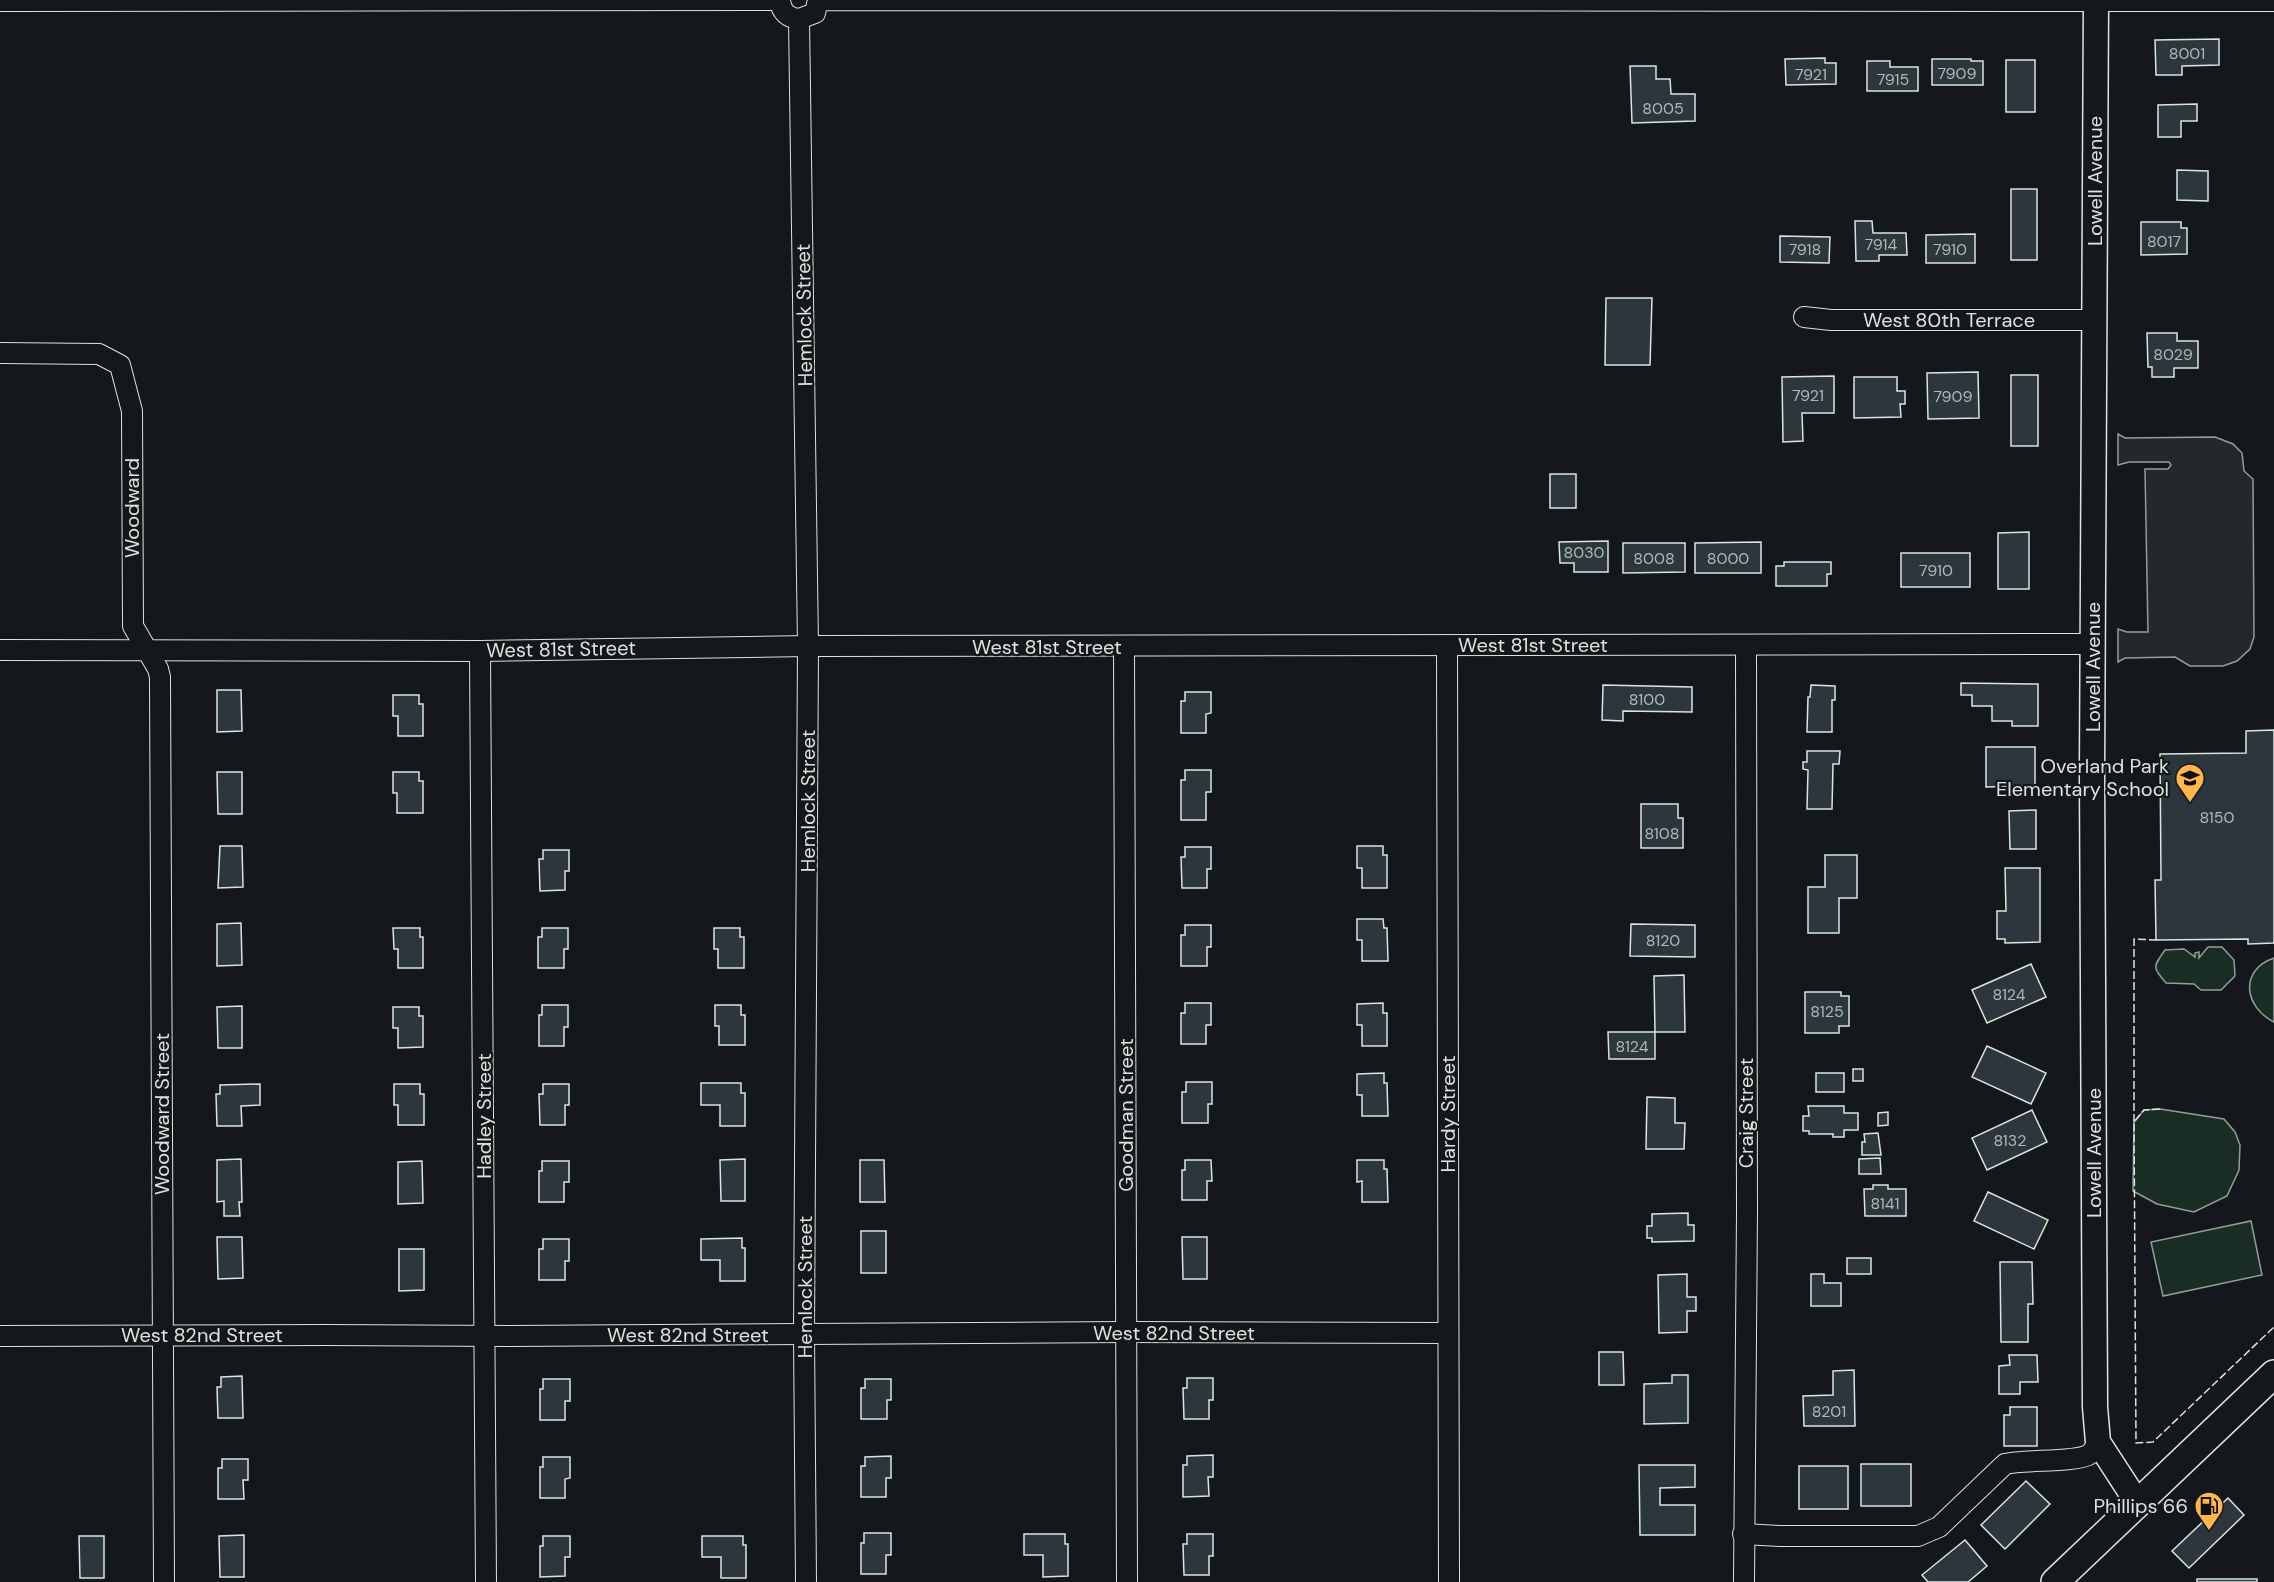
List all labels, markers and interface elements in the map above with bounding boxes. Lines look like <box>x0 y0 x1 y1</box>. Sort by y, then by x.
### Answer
house number: 8001 <box>2169 43 2205 64</box>
house number: 7909 <box>1937 63 1977 84</box>
house number: 7921 <box>1795 64 1827 85</box>
house number: 7915 <box>1877 69 1909 90</box>
house number: 8005 <box>1642 98 1684 119</box>
street label: Lowell Avenue <box>2082 116 2108 246</box>
house number: 8017 <box>2147 231 2181 252</box>
house number: 7914 <box>1865 234 1898 255</box>
house number: 7918 <box>1789 239 1821 260</box>
house number: 7910 <box>1933 239 1967 260</box>
street label: Hemlock Street <box>790 243 818 387</box>
street label: West 80th Terrace <box>1863 307 2035 333</box>
house number: 8029 <box>2153 344 2193 365</box>
house number: 7921 <box>1792 385 1824 406</box>
house number: 7909 <box>1933 386 1973 407</box>
street label: Woodward <box>119 458 145 558</box>
house number: 8030 <box>1563 542 1605 563</box>
house number: 8008 <box>1633 548 1675 569</box>
house number: 8000 <box>1707 548 1749 569</box>
house number: 7910 <box>1919 560 1953 581</box>
street label: Lowell Avenue <box>2080 602 2106 732</box>
street label: West 81st Street <box>1458 632 1608 658</box>
street label: West 81st Street <box>972 634 1122 660</box>
street label: West 81st Street <box>486 635 636 663</box>
house number: 8100 <box>1629 689 1665 710</box>
street label: Hemlock Street <box>795 730 821 872</box>
place label: Overland Park Elementary School <box>1996 753 2169 802</box>
school or university icon: Overland Park Elementary School <box>2174 762 2206 804</box>
house number: 8150 <box>2199 807 2235 828</box>
house number: 8108 <box>1644 823 1680 844</box>
house number: 8120 <box>1646 930 1680 951</box>
house number: 8124 <box>1992 984 2026 1005</box>
house number: 8125 <box>1810 1001 1844 1022</box>
street label: Woodward Street <box>149 1033 175 1195</box>
house number: 8124 <box>1615 1036 1649 1057</box>
street label: Goodman Street <box>1113 1038 1139 1192</box>
street label: Hadley Street <box>471 1053 497 1179</box>
street label: Hardy Street <box>1435 1055 1461 1173</box>
street label: Craig Street <box>1733 1058 1759 1168</box>
street label: Lowell Avenue <box>2081 1088 2107 1218</box>
house number: 8132 <box>1993 1130 2027 1151</box>
house number: 8141 <box>1870 1193 1900 1214</box>
street label: Hemlock Street <box>792 1216 818 1358</box>
street label: West 82nd Street <box>1093 1320 1255 1346</box>
street label: West 82nd Street <box>121 1322 283 1348</box>
street label: West 82nd Street <box>607 1322 769 1348</box>
house number: 8201 <box>1812 1401 1846 1422</box>
fuel station icon: Phillips 66 <box>2193 1490 2225 1532</box>
place label: Phillips 66 <box>2093 1493 2188 1519</box>

